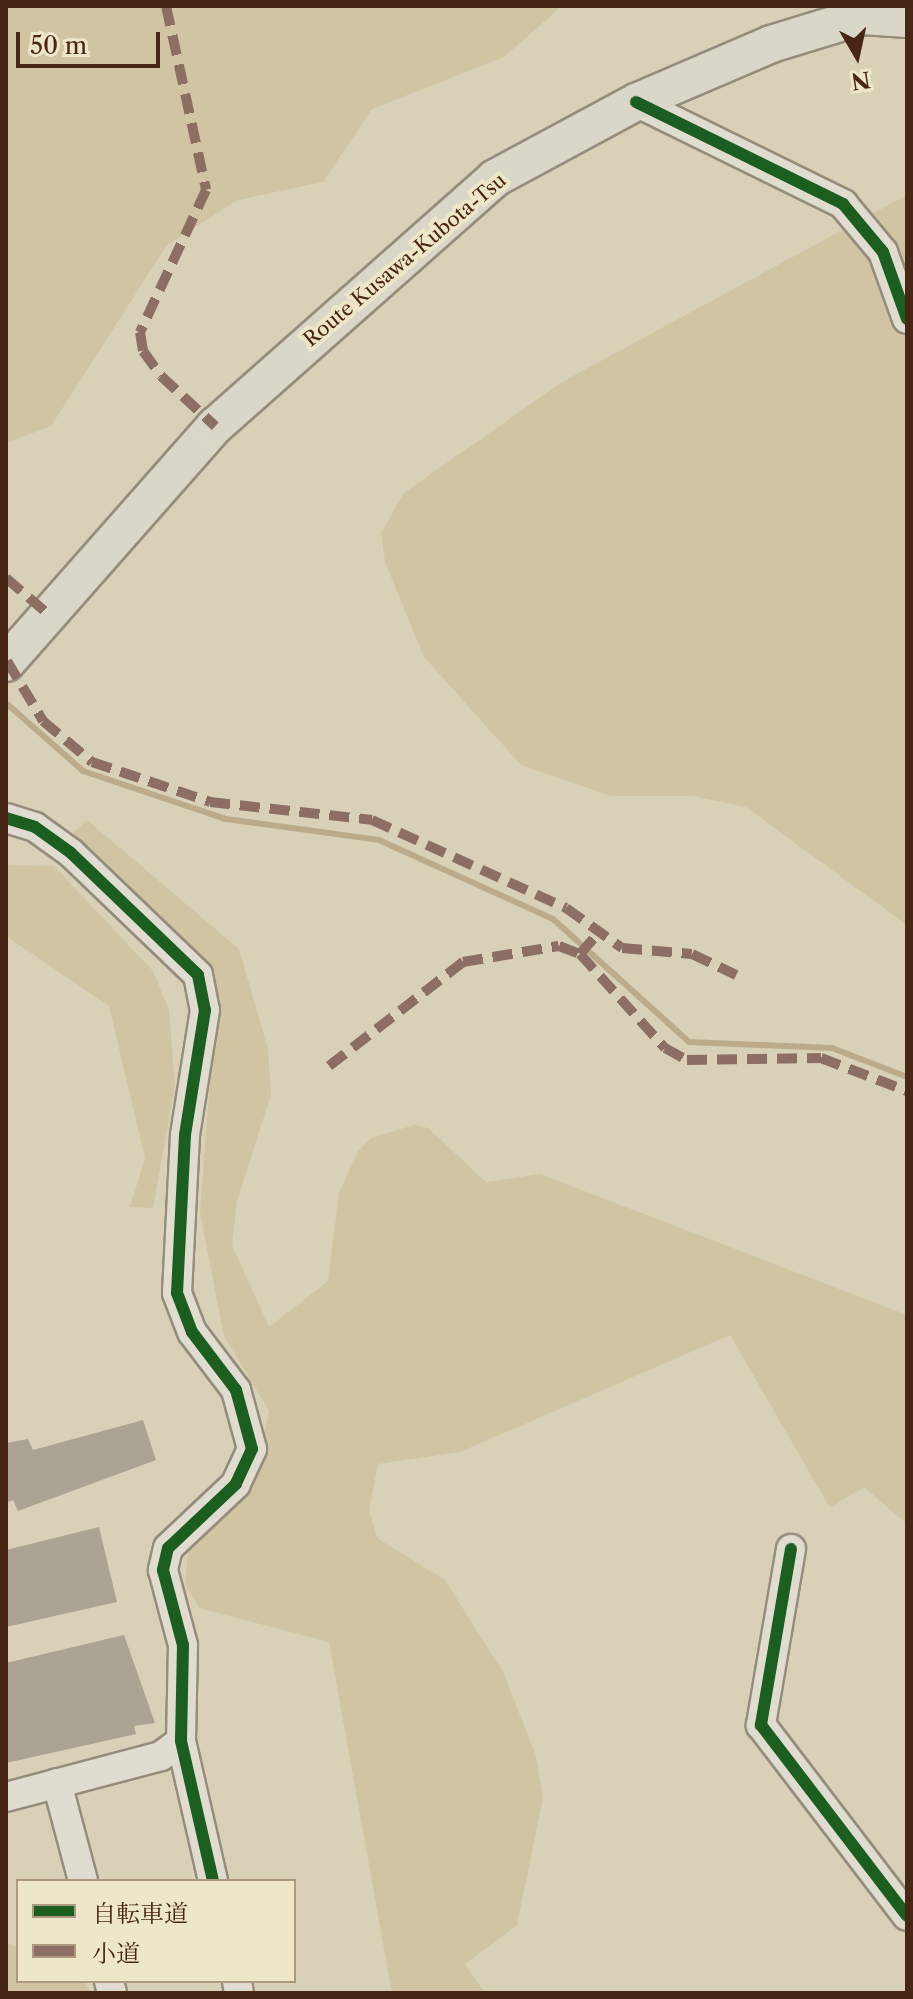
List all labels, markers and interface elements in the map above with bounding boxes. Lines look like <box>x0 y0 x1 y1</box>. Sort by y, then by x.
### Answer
scale bar <box>20 16 164 66</box>
north arrow <box>817 16 897 96</box>
text: 50 m <box>30 31 87 60</box>
text: N <box>849 65 872 95</box>
street label: Route Kusawa-Kubota-Tsu <box>299 168 511 352</box>
legend <box>16 1879 296 1983</box>
text: 自転車道 <box>92 1899 188 1928</box>
text: 小道 <box>92 1939 140 1968</box>

